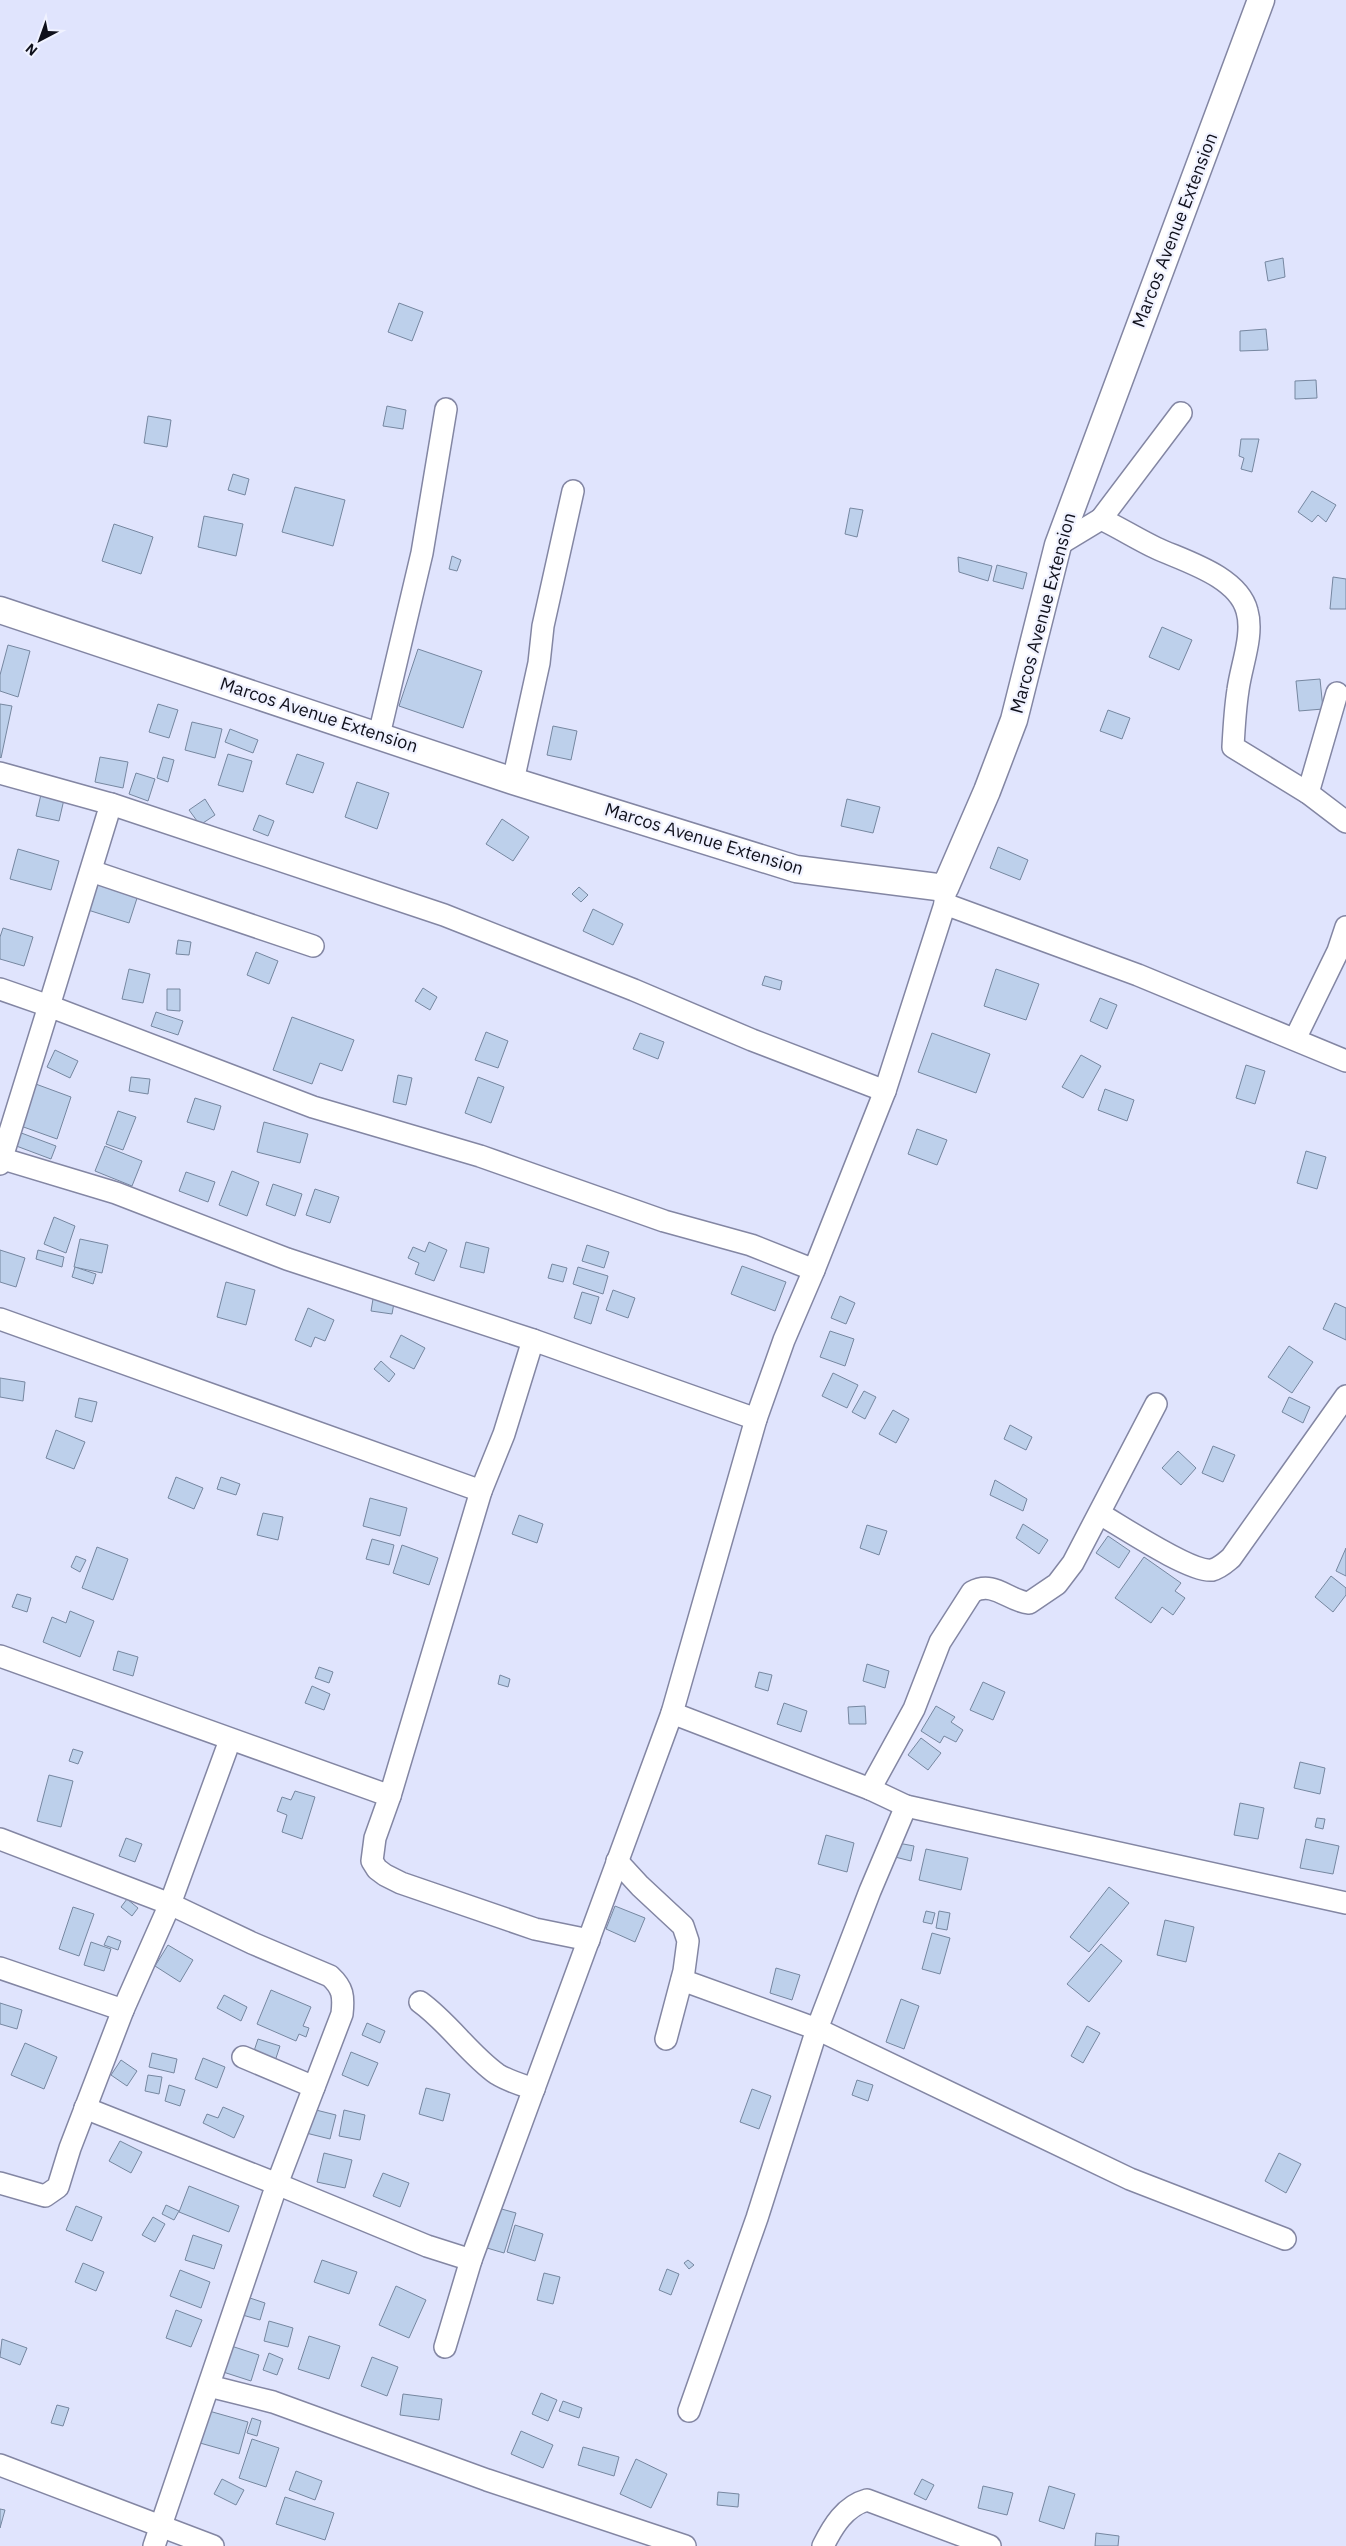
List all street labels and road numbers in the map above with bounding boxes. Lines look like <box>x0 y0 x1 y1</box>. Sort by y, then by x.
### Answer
street label: Marcos Avenue Extension <box>1127 129 1222 330</box>
street label: Marcos Avenue Extension <box>1005 510 1080 716</box>
street label: Marcos Avenue Extension <box>217 672 421 757</box>
street label: Marcos Avenue Extension <box>602 797 806 880</box>

